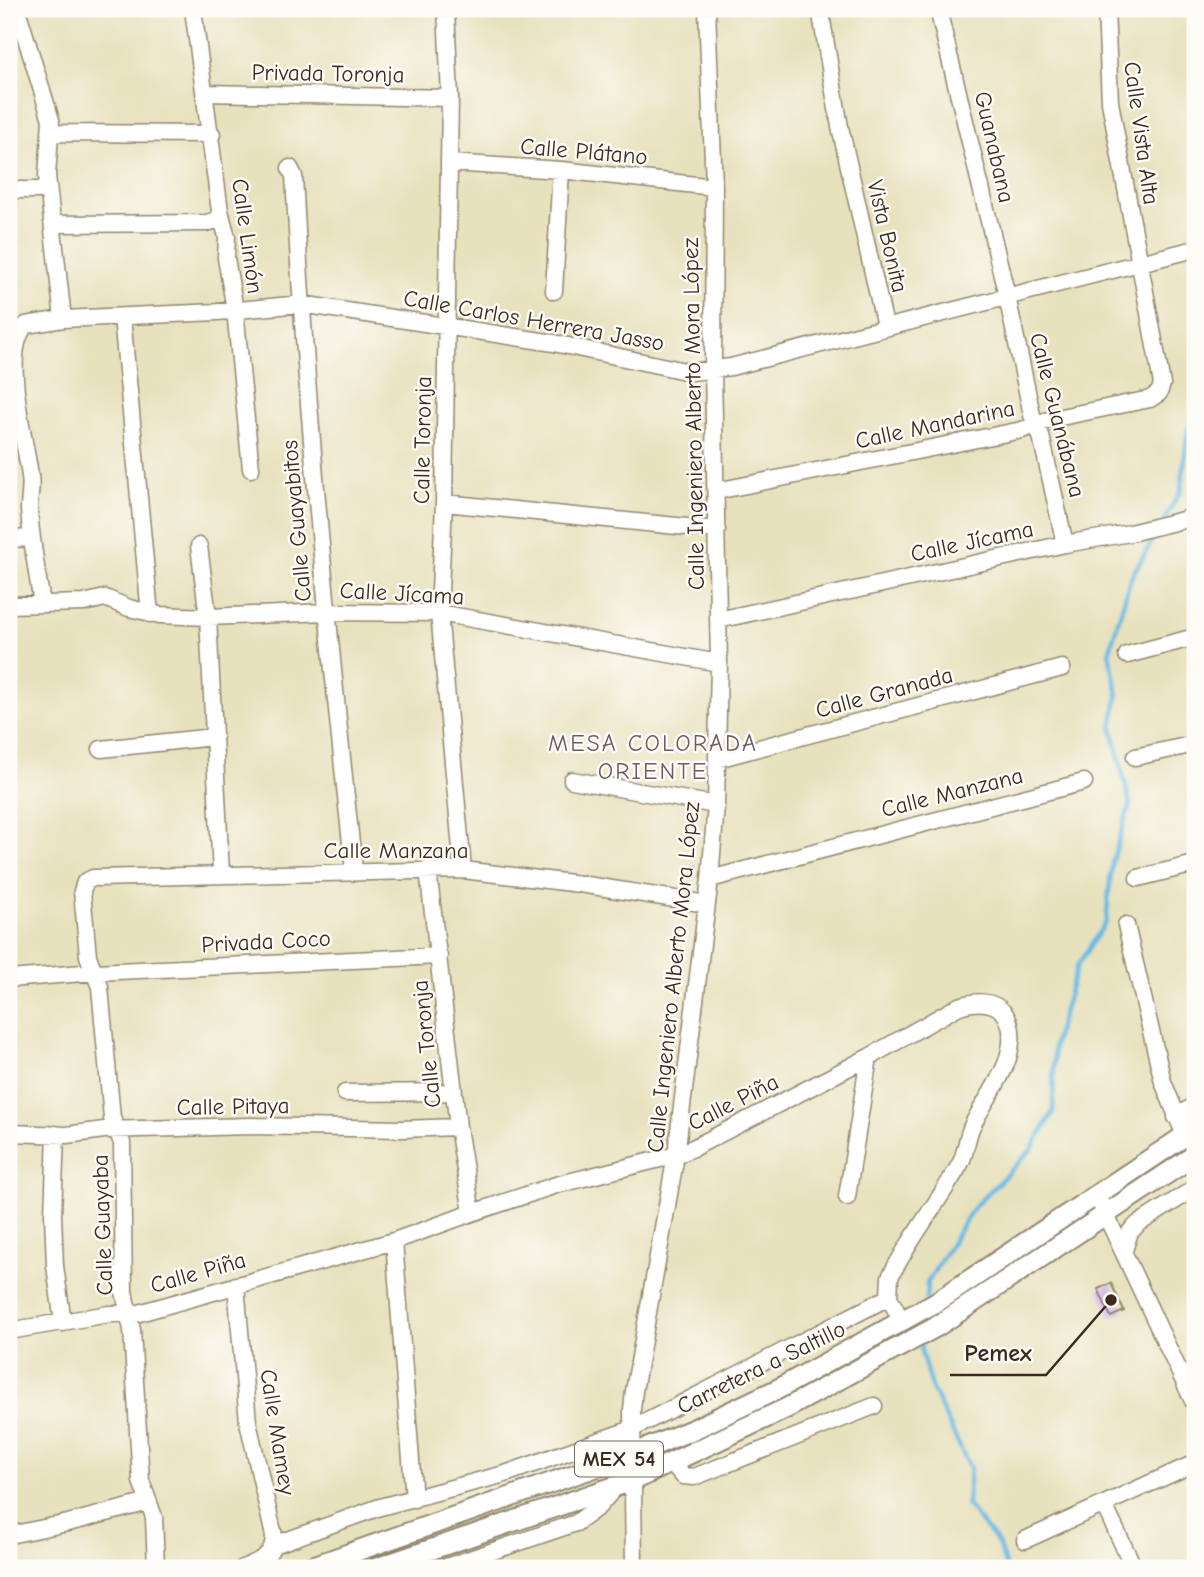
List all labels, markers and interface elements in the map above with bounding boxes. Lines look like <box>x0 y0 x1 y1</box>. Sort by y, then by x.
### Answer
street label: Privada Toronja <box>251 59 405 88</box>
street label: Calle Vista Alta <box>1118 60 1165 206</box>
street label: Guanabana <box>969 89 1020 205</box>
street label: Calle Plátano <box>519 132 649 171</box>
street label: Calle Limón <box>226 177 269 295</box>
street label: Vista Bonita <box>861 177 914 295</box>
street label: Calle Ingeniero Alberto Mora López <box>677 237 710 590</box>
street label: Calle Carlos Herrera Jasso <box>402 284 666 357</box>
street label: Calle Guanábana <box>1024 330 1091 500</box>
street label: Calle Toronja <box>408 376 437 504</box>
street label: Calle Mandarina <box>853 394 1017 455</box>
street label: Calle Guayabitos <box>276 439 317 603</box>
street label: Calle Jícama <box>908 515 1036 568</box>
street label: Calle Jícama <box>339 577 465 610</box>
street label: Calle Granada <box>813 661 956 724</box>
district label: MESA COLORADA ORIENTE <box>548 729 758 785</box>
street label: Calle Manzana <box>878 762 1026 823</box>
street label: Calle Ingeniero Alberto Mora López <box>642 800 705 1154</box>
street label: Calle Manzana <box>323 837 469 864</box>
street label: Privada Coco <box>201 925 331 958</box>
street label: Calle Toronja <box>406 979 447 1109</box>
street label: Calle Piña <box>683 1068 783 1137</box>
street label: Calle Pitaya <box>176 1092 290 1121</box>
street label: Calle Guayaba <box>87 1154 118 1296</box>
street label: Calle Piña <box>147 1246 249 1299</box>
street label: Carretera a Saltillo <box>673 1315 850 1420</box>
callout: Pemex <box>950 1330 1046 1375</box>
text: Pemex <box>964 1339 1032 1367</box>
street label: Calle Mamey <box>254 1367 301 1498</box>
road number: MEX 54 <box>575 1442 663 1476</box>

